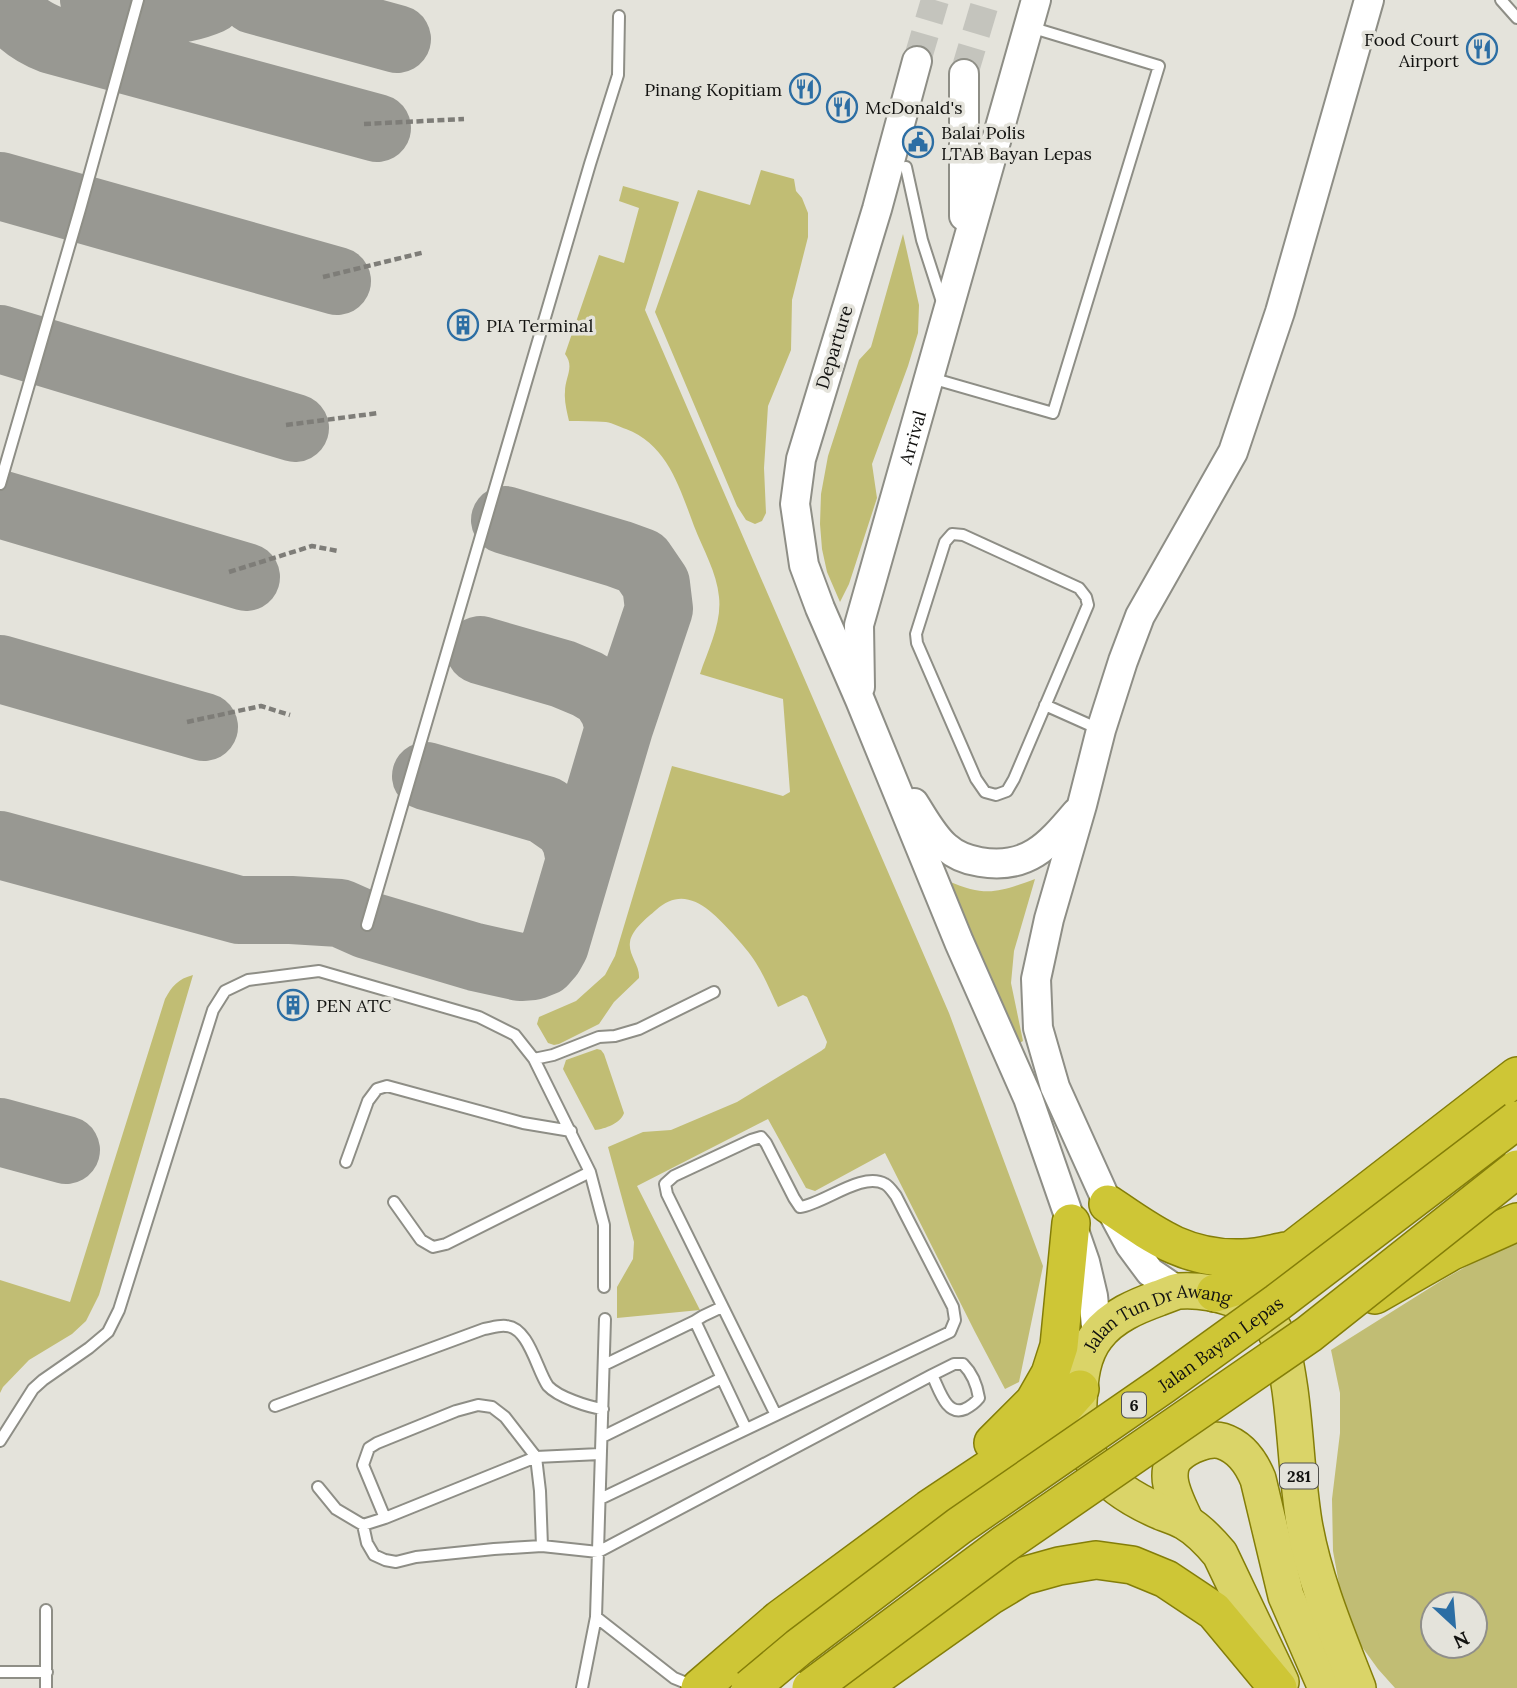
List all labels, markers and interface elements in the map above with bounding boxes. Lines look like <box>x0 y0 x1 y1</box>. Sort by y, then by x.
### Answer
place label: Food Court Airport <box>1364 28 1459 72</box>
restaurant icon: Food Court Airport <box>1465 32 1499 66</box>
restaurant icon: Pinang Kopitiam <box>788 72 822 106</box>
place label: Pinang Kopitiam <box>644 78 782 101</box>
restaurant icon: McDonald's <box>825 90 859 124</box>
place label: McDonald's <box>865 96 963 119</box>
place label: Balai Polis LTAB Bayan Lepas <box>941 121 1092 165</box>
public building icon: Balai Polis LTAB Bayan Lepas <box>901 125 935 159</box>
street label: Departure <box>810 302 858 392</box>
building icon: PIA Terminal <box>446 308 480 342</box>
place label: PIA Terminal <box>486 314 593 337</box>
street label: Arrival <box>893 408 931 468</box>
building icon: PEN ATC <box>276 988 310 1022</box>
place label: PEN ATC <box>316 994 392 1017</box>
street label: Jalan Tun Dr Awang <box>1078 1279 1236 1356</box>
street label: Jalan Bayan Lepas <box>1152 1291 1287 1397</box>
road number: 6 <box>1122 1392 1146 1418</box>
road number: 281 <box>1280 1464 1318 1488</box>
north arrow <box>1419 1590 1489 1660</box>
text: N <box>1449 1626 1473 1654</box>

